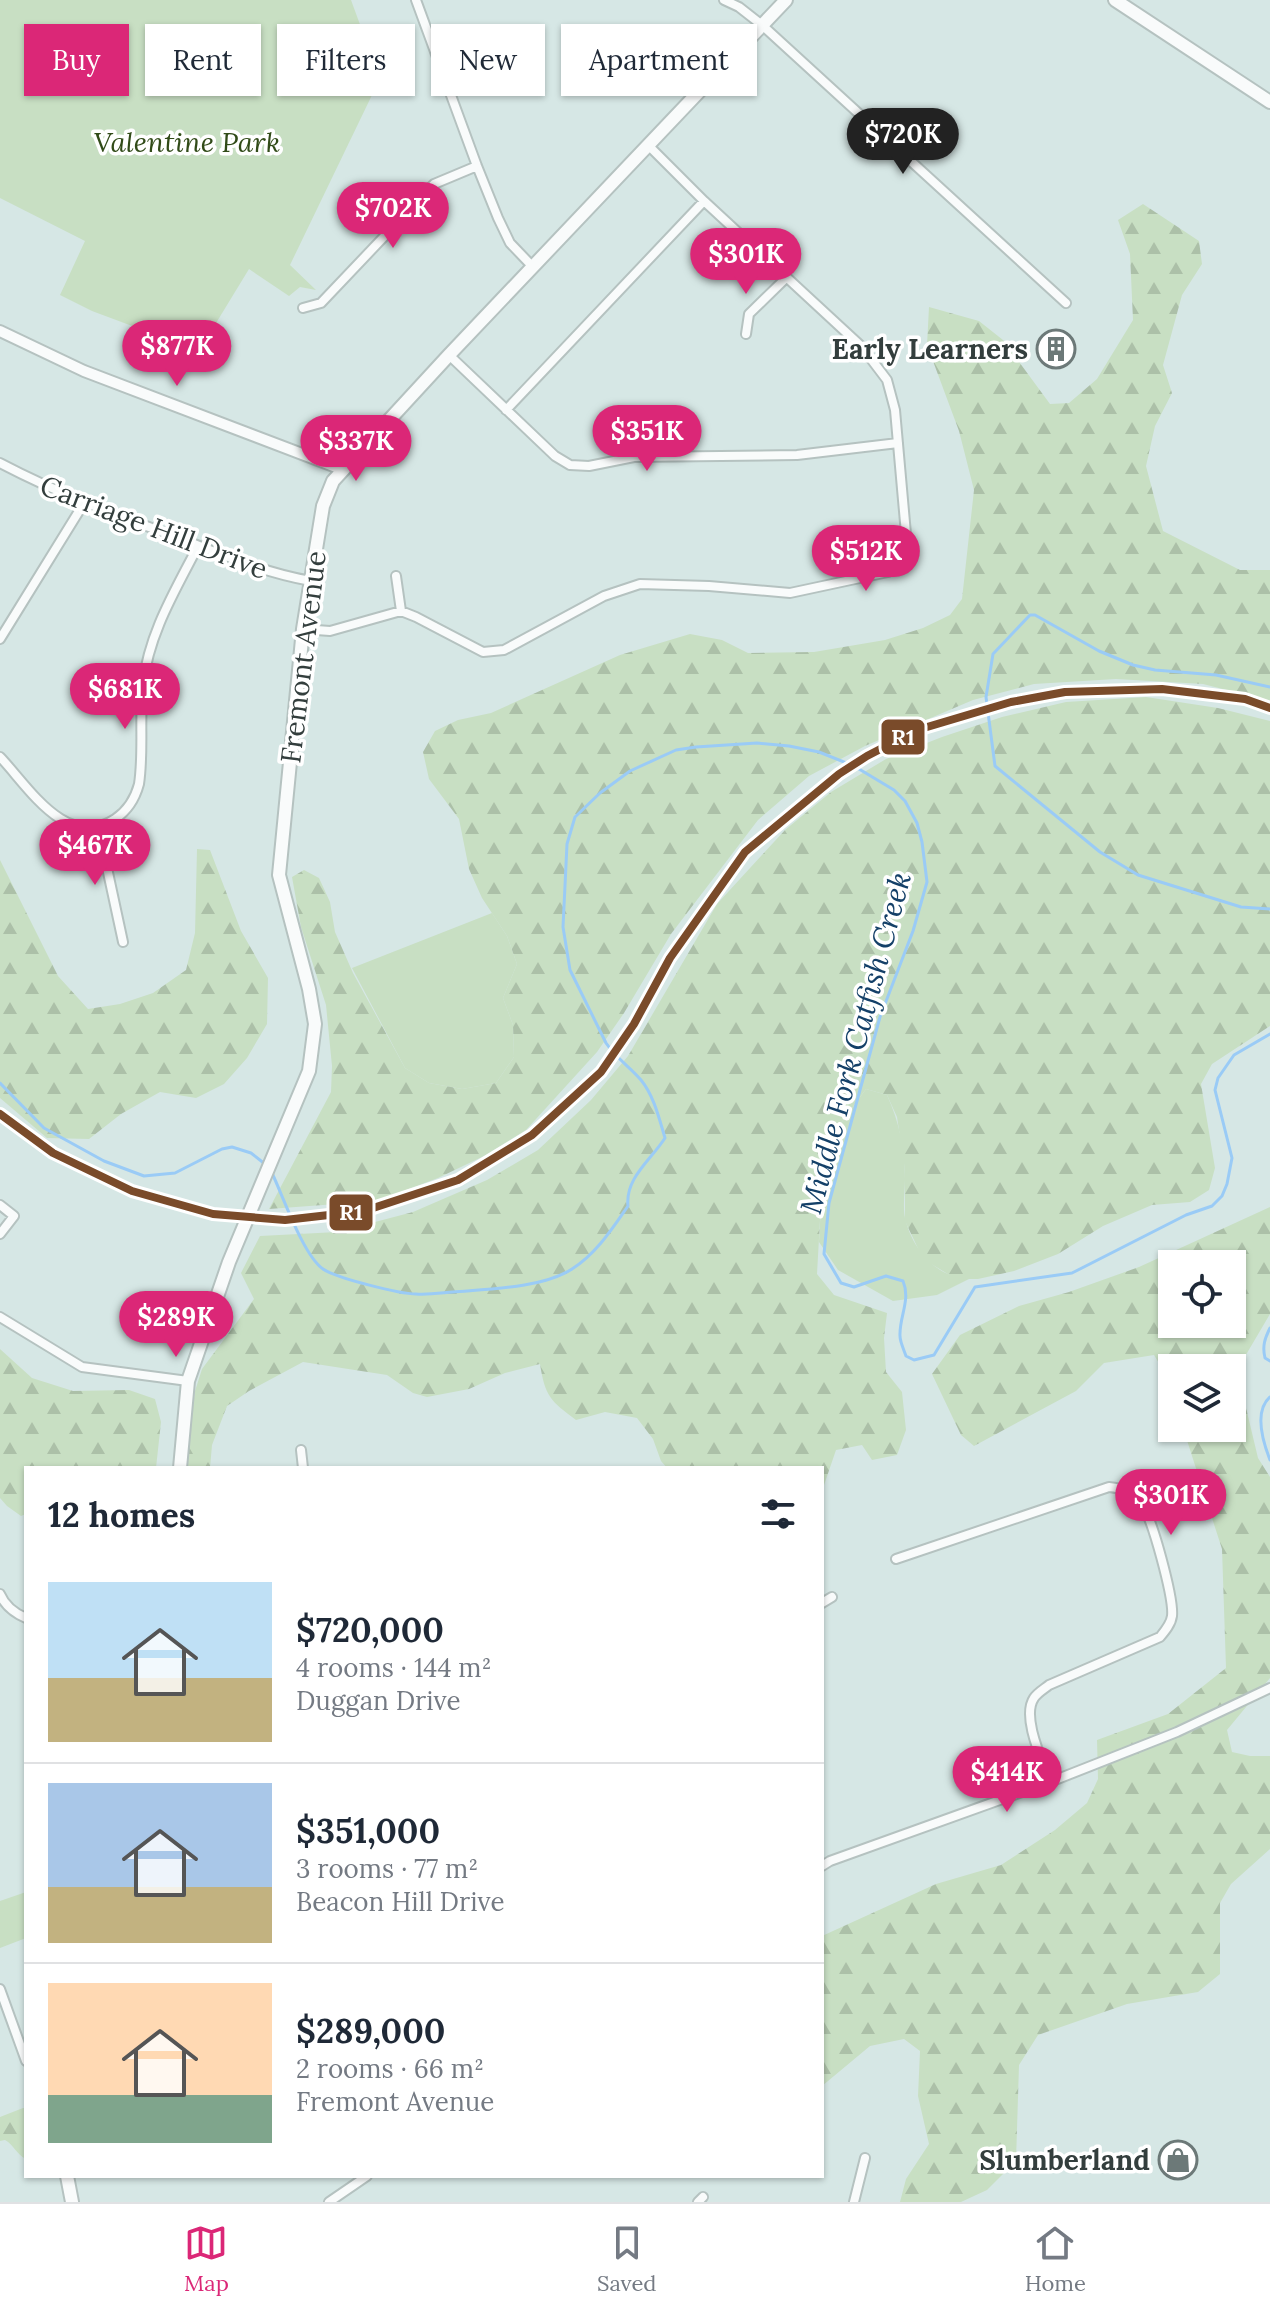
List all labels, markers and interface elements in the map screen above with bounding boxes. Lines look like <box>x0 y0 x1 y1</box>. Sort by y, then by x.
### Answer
chip: Buy <box>24 24 129 96</box>
chip: Rent <box>145 24 261 96</box>
chip: Filters <box>277 24 415 96</box>
chip: New <box>431 24 545 96</box>
chip: Apartment <box>561 24 757 96</box>
pin: $720K <box>847 108 959 176</box>
text: $720K <box>865 117 941 150</box>
park label: Valentine Park <box>94 124 280 160</box>
pin: $702K <box>337 182 449 250</box>
text: $702K <box>355 191 431 224</box>
pin: $301K <box>690 228 802 296</box>
text: $301K <box>708 237 784 270</box>
pin: $877K <box>121 320 233 388</box>
building icon: Early Learners <box>1035 328 1077 370</box>
text: $877K <box>140 329 214 362</box>
place label: Early Learners <box>831 331 1028 367</box>
pin: $351K <box>591 405 703 473</box>
text: $351K <box>611 414 683 447</box>
pin: $337K <box>300 415 412 483</box>
text: $337K <box>318 424 394 457</box>
street label: Carriage Hill Drive <box>35 467 273 587</box>
pin: $512K <box>810 525 922 593</box>
text: $512K <box>830 534 902 567</box>
street label: Fremont Avenue <box>272 549 334 765</box>
pin: $681K <box>69 663 181 731</box>
text: $681K <box>88 672 162 705</box>
line badge: R1 <box>880 718 926 756</box>
text: R1 <box>891 723 915 751</box>
pin: $467K <box>39 819 151 887</box>
text: $467K <box>57 828 133 861</box>
water label: Middle Fork Catfish Creek <box>791 868 919 1218</box>
line badge: R1 <box>328 1193 374 1232</box>
text: R1 <box>339 1198 363 1226</box>
map controls <box>1158 1250 1246 1442</box>
button: locate <box>1158 1250 1246 1338</box>
pin: $289K <box>120 1291 232 1359</box>
text: $289K <box>137 1300 215 1333</box>
button: layers <box>1158 1354 1246 1442</box>
pin: $301K <box>1115 1469 1227 1537</box>
text: $301K <box>1133 1478 1209 1511</box>
icon: filters <box>756 1492 800 1536</box>
text: 12 homes <box>48 1493 195 1536</box>
text: $720,000 <box>296 1608 444 1651</box>
icon: home <box>112 1614 208 1710</box>
text: 4 rooms · 144 m² <box>296 1651 492 1684</box>
text: Duggan Drive <box>296 1684 461 1717</box>
pin: $414K <box>951 1746 1063 1814</box>
text: $414K <box>971 1755 1043 1788</box>
text: $351,000 <box>296 1809 440 1852</box>
icon: home <box>112 1815 208 1911</box>
text: 3 rooms · 77 m² <box>296 1852 478 1885</box>
text: Beacon Hill Drive <box>296 1885 505 1918</box>
text: $289,000 <box>296 2009 445 2052</box>
icon: home <box>112 2015 208 2111</box>
text: 2 rooms · 66 m² <box>296 2052 484 2085</box>
text: Fremont Avenue <box>296 2085 494 2118</box>
shop icon: Slumberland <box>1157 2139 1199 2181</box>
place label: Slumberland <box>979 2142 1150 2178</box>
tab: Map <box>184 2221 229 2297</box>
tab: Saved <box>597 2221 657 2297</box>
tab: Home <box>1025 2221 1086 2297</box>

